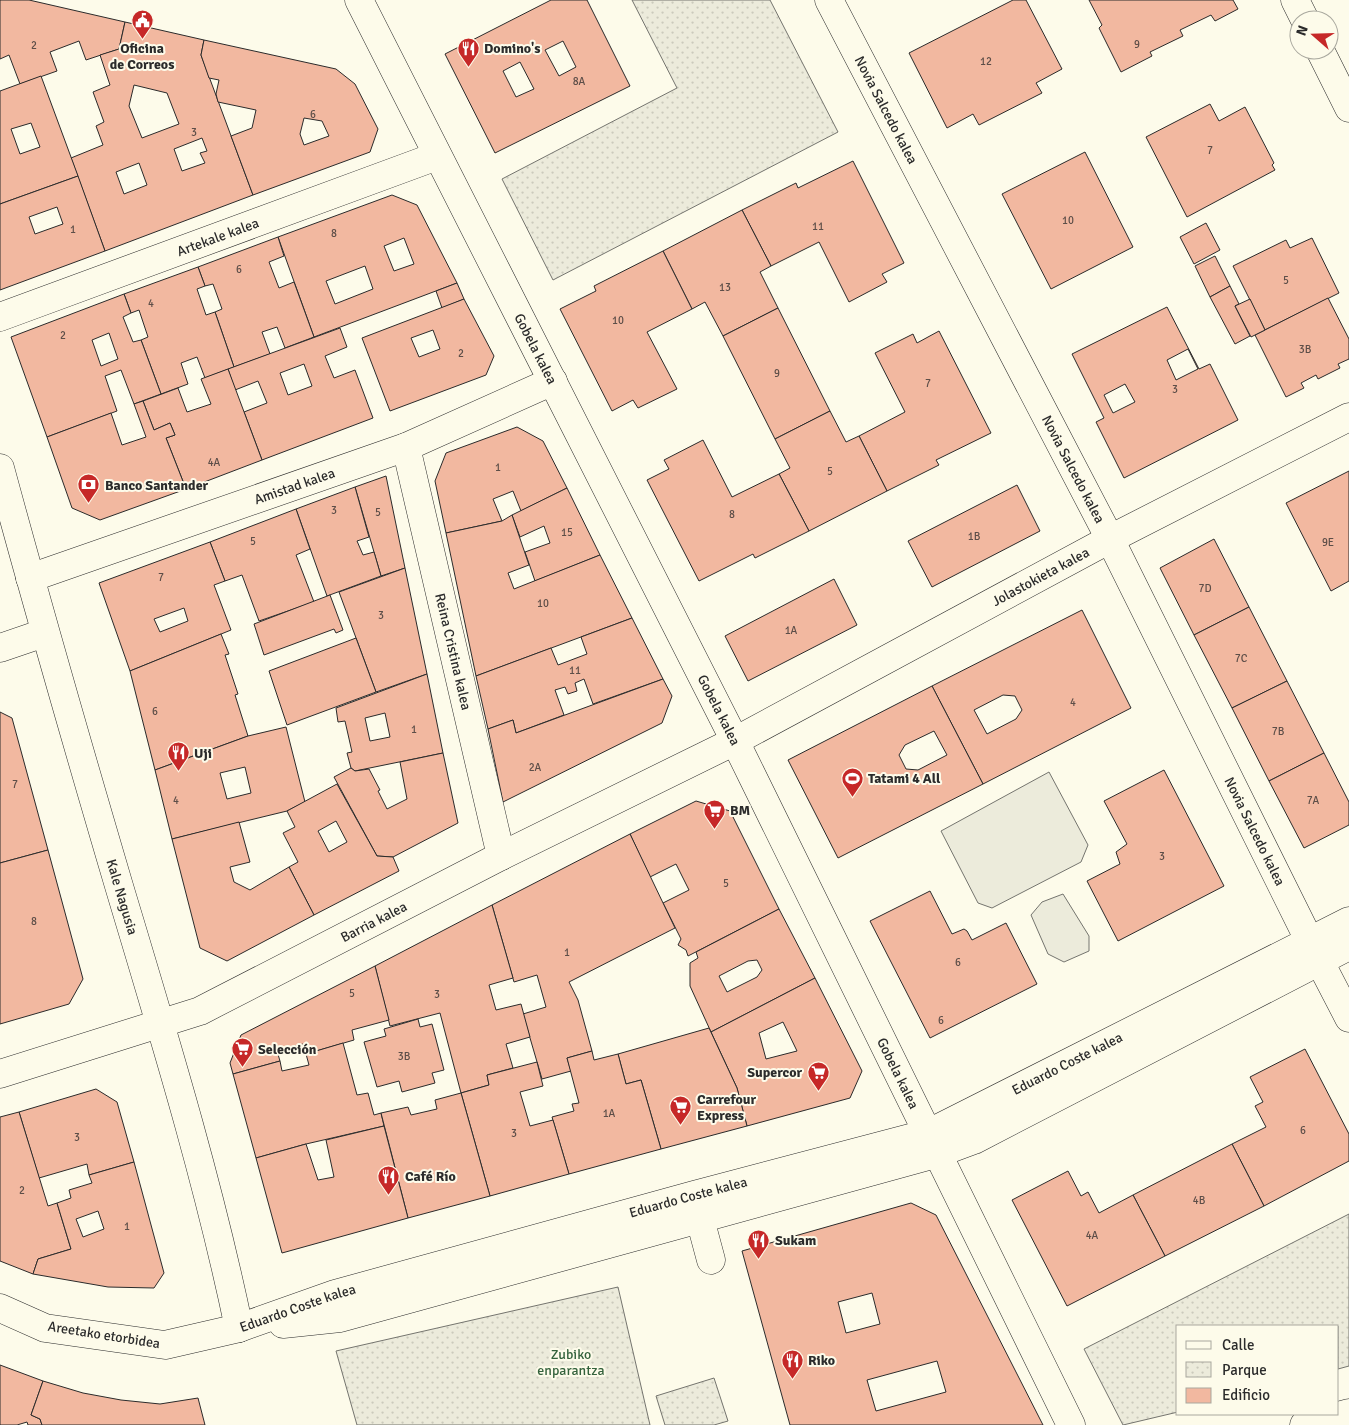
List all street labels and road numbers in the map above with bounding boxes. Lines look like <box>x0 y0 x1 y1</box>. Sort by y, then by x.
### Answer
street label: Novia Salcedo kalea <box>851 53 921 167</box>
street label: Artekale kalea <box>174 214 261 260</box>
street label: Gobela kalea <box>511 310 561 387</box>
street label: Novia Salcedo kalea <box>1038 412 1109 526</box>
street label: Amistad kalea <box>252 464 337 508</box>
street label: Jolastokieta kalea <box>989 543 1092 610</box>
street label: Reina Cristina kalea <box>432 591 475 712</box>
street label: Gobela kalea <box>694 672 744 748</box>
street label: Novia Salcedo kalea <box>1221 774 1289 888</box>
street label: Kale Nagusia <box>103 857 142 937</box>
street label: Barria kalea <box>338 897 410 946</box>
street label: Eduardo Coste kalea <box>1009 1028 1125 1098</box>
street label: Gobela kalea <box>873 1035 923 1112</box>
street label: Eduardo Coste kalea <box>627 1173 749 1221</box>
street label: Eduardo Coste kalea <box>237 1280 358 1336</box>
street label: Areetako etorbidea <box>47 1318 161 1352</box>

